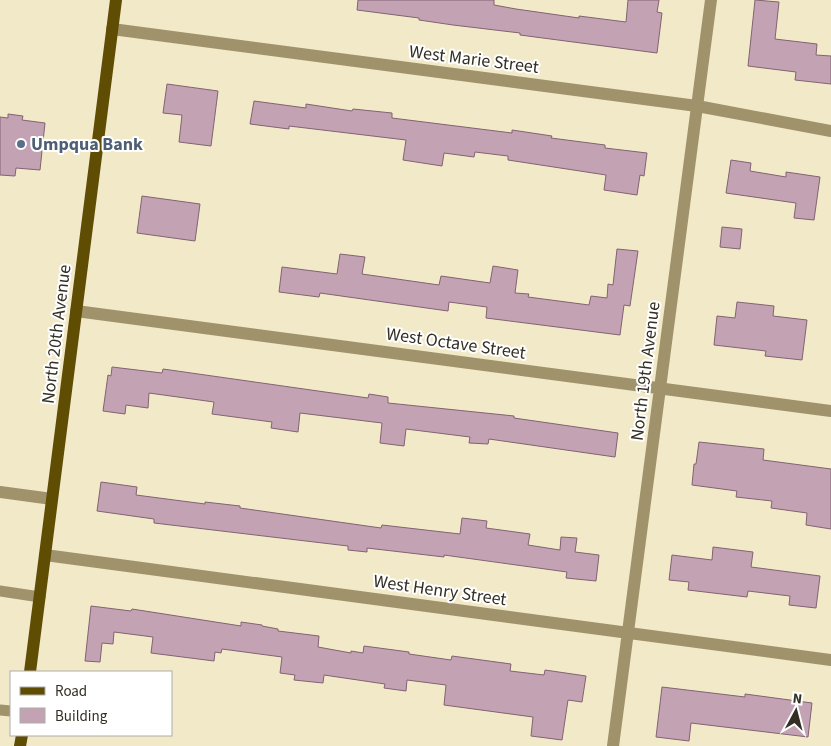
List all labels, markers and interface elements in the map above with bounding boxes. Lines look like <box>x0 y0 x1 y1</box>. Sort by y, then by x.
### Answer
street label: West Marie Street <box>408 39 540 80</box>
place label: Umpqua Bank <box>31 132 143 157</box>
marker: Umpqua Bank <box>15 138 27 150</box>
street label: North 20th Avenue <box>36 263 77 405</box>
street label: North 19th Avenue <box>625 300 666 442</box>
street label: West Octave Street <box>385 321 527 366</box>
street label: West Henry Street <box>372 569 508 612</box>
legend <box>10 671 172 736</box>
text: Road <box>55 681 87 702</box>
north arrow <box>771 686 821 736</box>
text: N <box>792 689 803 710</box>
text: Building <box>55 706 108 727</box>

